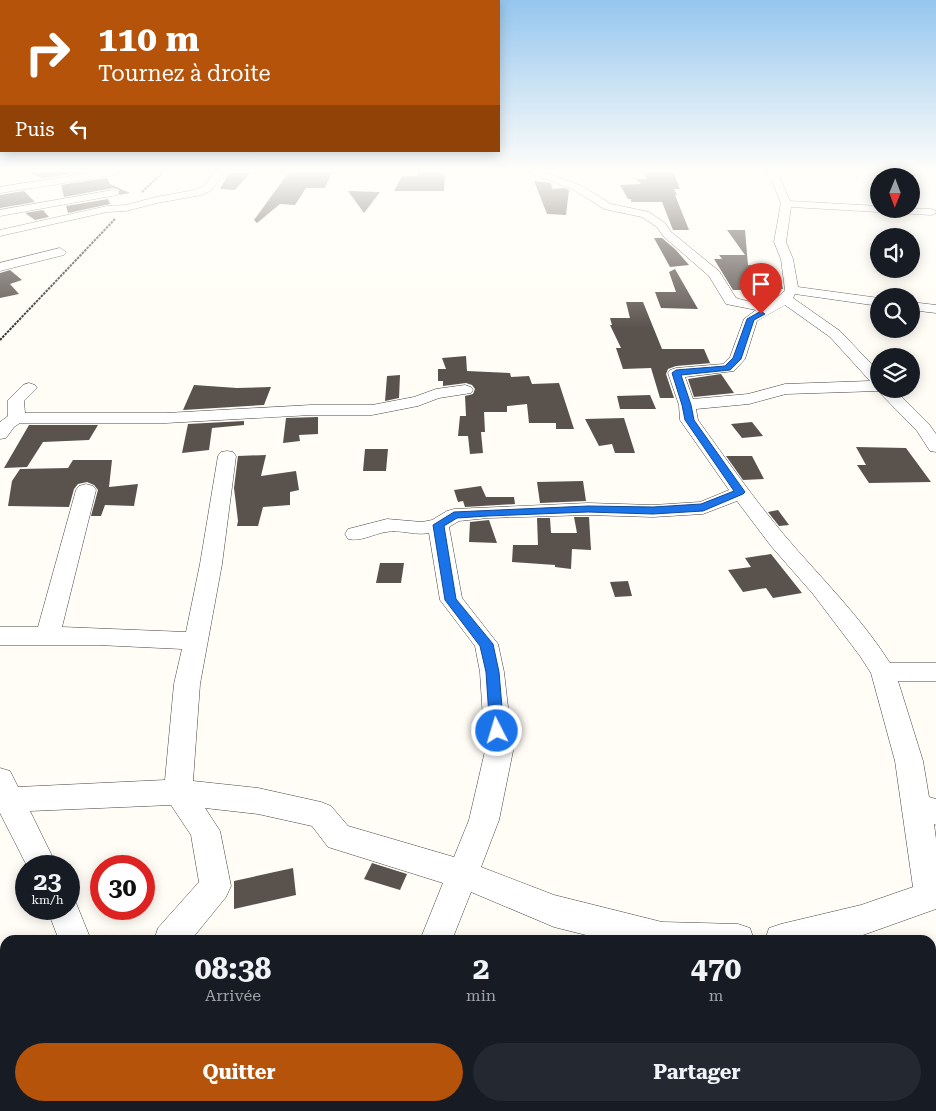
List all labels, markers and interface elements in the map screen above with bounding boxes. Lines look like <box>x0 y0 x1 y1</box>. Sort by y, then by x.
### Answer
text: 110 m <box>98 19 199 60</box>
icon: right <box>15 20 80 85</box>
text: Tournez à droite <box>98 61 271 86</box>
icon: left <box>65 115 93 143</box>
text: Puis <box>15 118 55 141</box>
north arrow <box>870 168 920 218</box>
map controls <box>870 168 920 398</box>
button: sound <box>870 228 920 278</box>
pin <box>740 263 782 314</box>
icon: arrive <box>747 270 775 298</box>
button: search <box>870 288 920 338</box>
button: layers <box>870 348 920 398</box>
position arrow <box>470 704 522 756</box>
speed limit sign: 30 <box>90 855 155 920</box>
text: 23 <box>33 867 62 896</box>
text: km/h <box>31 893 64 907</box>
text: 08:38 <box>195 951 271 986</box>
text: 2 <box>473 951 489 986</box>
text: 470 <box>691 951 741 986</box>
text: Arrivée <box>205 986 261 1005</box>
text: min <box>466 986 496 1005</box>
text: m <box>709 986 723 1005</box>
button: Quitter <box>15 1043 463 1101</box>
button: Partager <box>473 1043 921 1101</box>

